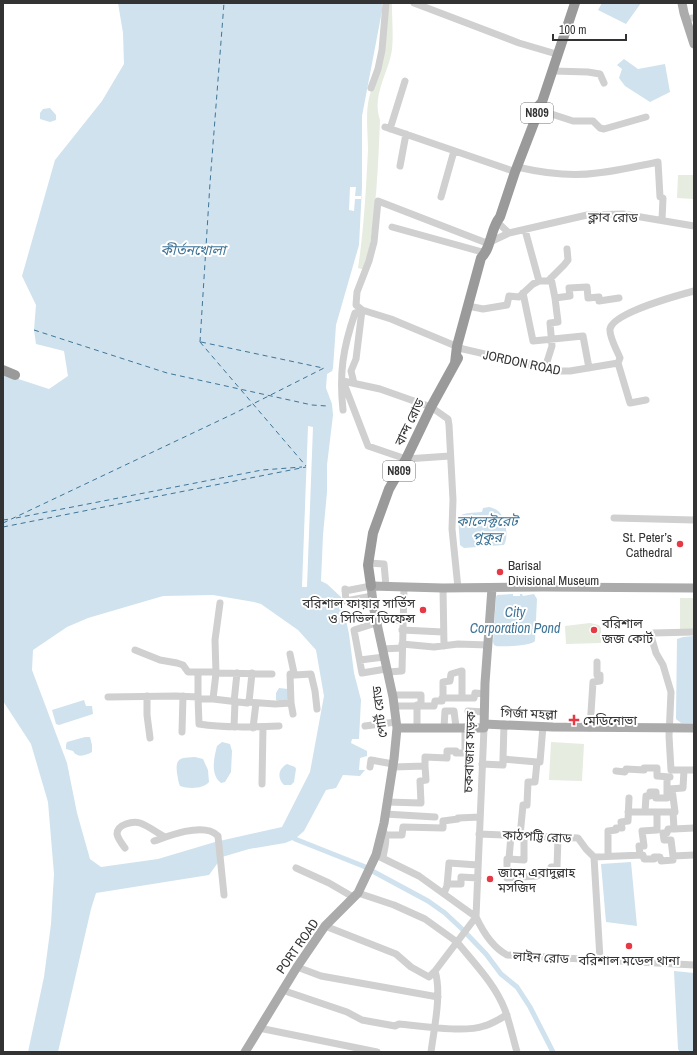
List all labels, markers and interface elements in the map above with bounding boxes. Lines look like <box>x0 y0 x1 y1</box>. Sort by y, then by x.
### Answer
scale bar <box>553 16 626 42</box>
text: 100 m <box>559 22 586 38</box>
road number: N809 <box>521 103 553 123</box>
street label: ক্লাব রোড <box>587 209 639 226</box>
water label: কীর্তনখোলা <box>161 241 229 259</box>
street label: JORDON ROAD <box>482 346 562 379</box>
street label: বান্দ রোড <box>390 395 428 449</box>
road number: N809 <box>383 461 415 481</box>
water label: কালেক্টরেট পুকুর <box>456 512 520 546</box>
place label: St. Peter’s Cathedral <box>623 529 672 561</box>
marker: St. Peter’s Cathedral <box>675 539 685 549</box>
place label: Barisal Divisional Museum <box>508 557 599 589</box>
marker: Barisal Divisional Museum <box>495 567 505 577</box>
place label: বরিশাল ফায়ার সার্ভিস ও সিভিল ডিফেন্স <box>301 595 416 627</box>
water label: City Corporation Pond <box>470 603 561 637</box>
marker: বরিশাল ফায়ার সার্ভিস ও সিভিল ডিফেন্স <box>418 605 428 615</box>
place label: বরিশাল জজ কোর্ট <box>601 615 654 647</box>
marker: বরিশাল জজ কোর্ট <box>589 625 599 635</box>
street label: পোর্ট রোড <box>368 684 391 739</box>
street label: গির্জা মহল্লা <box>499 704 558 723</box>
street label: চকবাজার সড়ক <box>460 710 479 794</box>
place label: মেডিনোভা <box>583 712 637 729</box>
marker: মেডিনোভা <box>568 714 580 726</box>
street label: কাঠপট্টি রোড <box>501 826 573 847</box>
place label: জামে এবাদুল্লাহ মসজিদ <box>497 864 576 896</box>
marker: জামে এবাদুল্লাহ মসজিদ <box>485 874 495 884</box>
street label: PORT ROAD <box>272 915 323 977</box>
marker: বরিশাল মডেল থানা <box>624 941 634 951</box>
street label: লাইন রোড <box>512 947 570 967</box>
place label: বরিশাল মডেল থানা <box>577 952 680 969</box>

